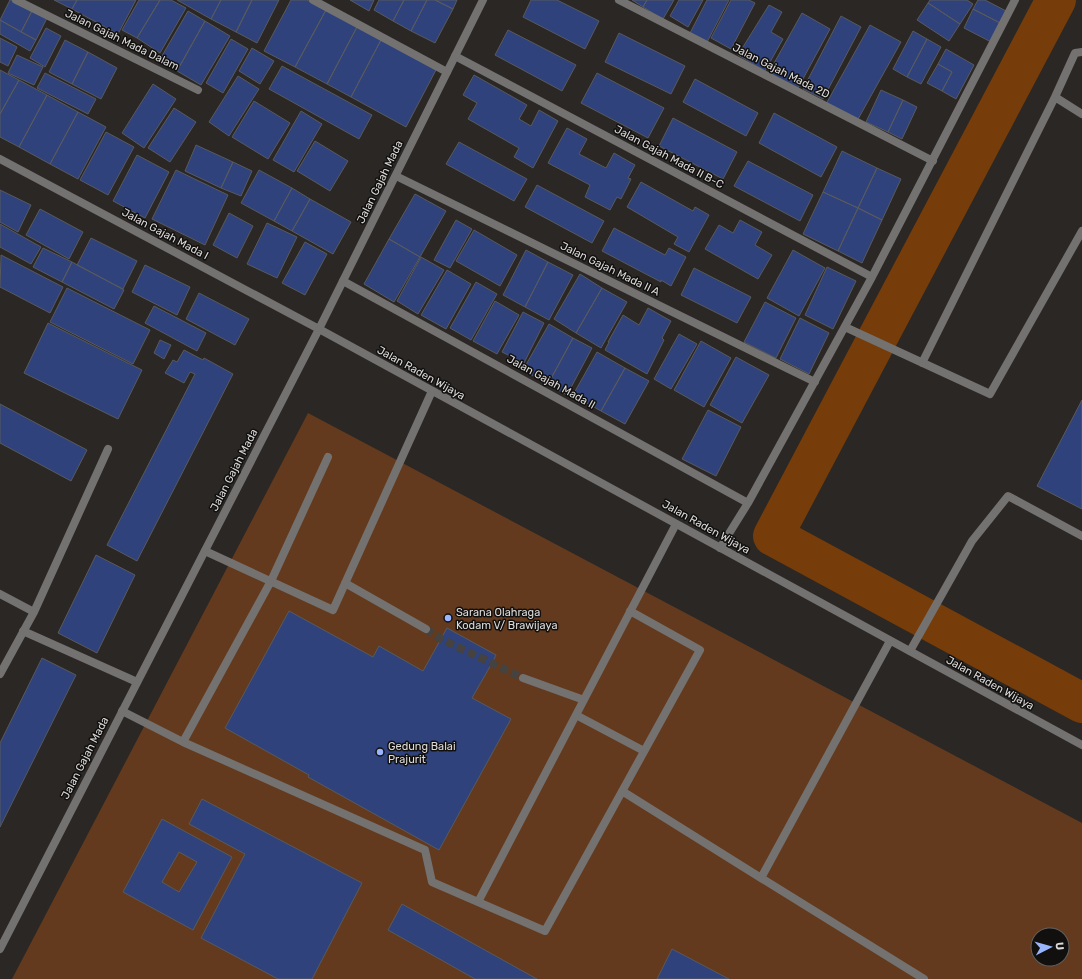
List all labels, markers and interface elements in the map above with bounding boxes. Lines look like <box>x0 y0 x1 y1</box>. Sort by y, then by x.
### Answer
street label: Jalan Gajah Mada Dalam <box>63 7 181 73</box>
street label: Jalan Gajah Mada 2D <box>730 41 832 101</box>
street label: Jalan Gajah Mada II B-C <box>612 123 726 191</box>
street label: Jalan Gajah Mada <box>354 138 406 226</box>
street label: Jalan Gajah Mada I <box>119 206 211 262</box>
street label: Jalan Gajah Mada II A <box>558 239 662 299</box>
street label: Jalan Raden Wijaya <box>375 343 467 403</box>
street label: Jalan Gajah Mada II <box>504 352 598 412</box>
street label: Jalan Gajah Mada <box>208 427 260 513</box>
street label: Jalan Raden Wijaya <box>660 497 752 557</box>
place label: Sarana Olahraga Kodam V/ Brawijaya <box>456 606 557 632</box>
marker: Sarana Olahraga Kodam V/ Brawijaya <box>443 613 453 623</box>
street label: Jalan Raden Wijaya <box>944 653 1036 713</box>
street label: Jalan Gajah Mada <box>59 715 111 801</box>
place label: Gedung Balai Prajurit <box>388 740 456 766</box>
marker: Gedung Balai Prajurit <box>375 747 385 757</box>
north arrow <box>1030 927 1070 967</box>
text: U <box>1053 941 1066 951</box>

